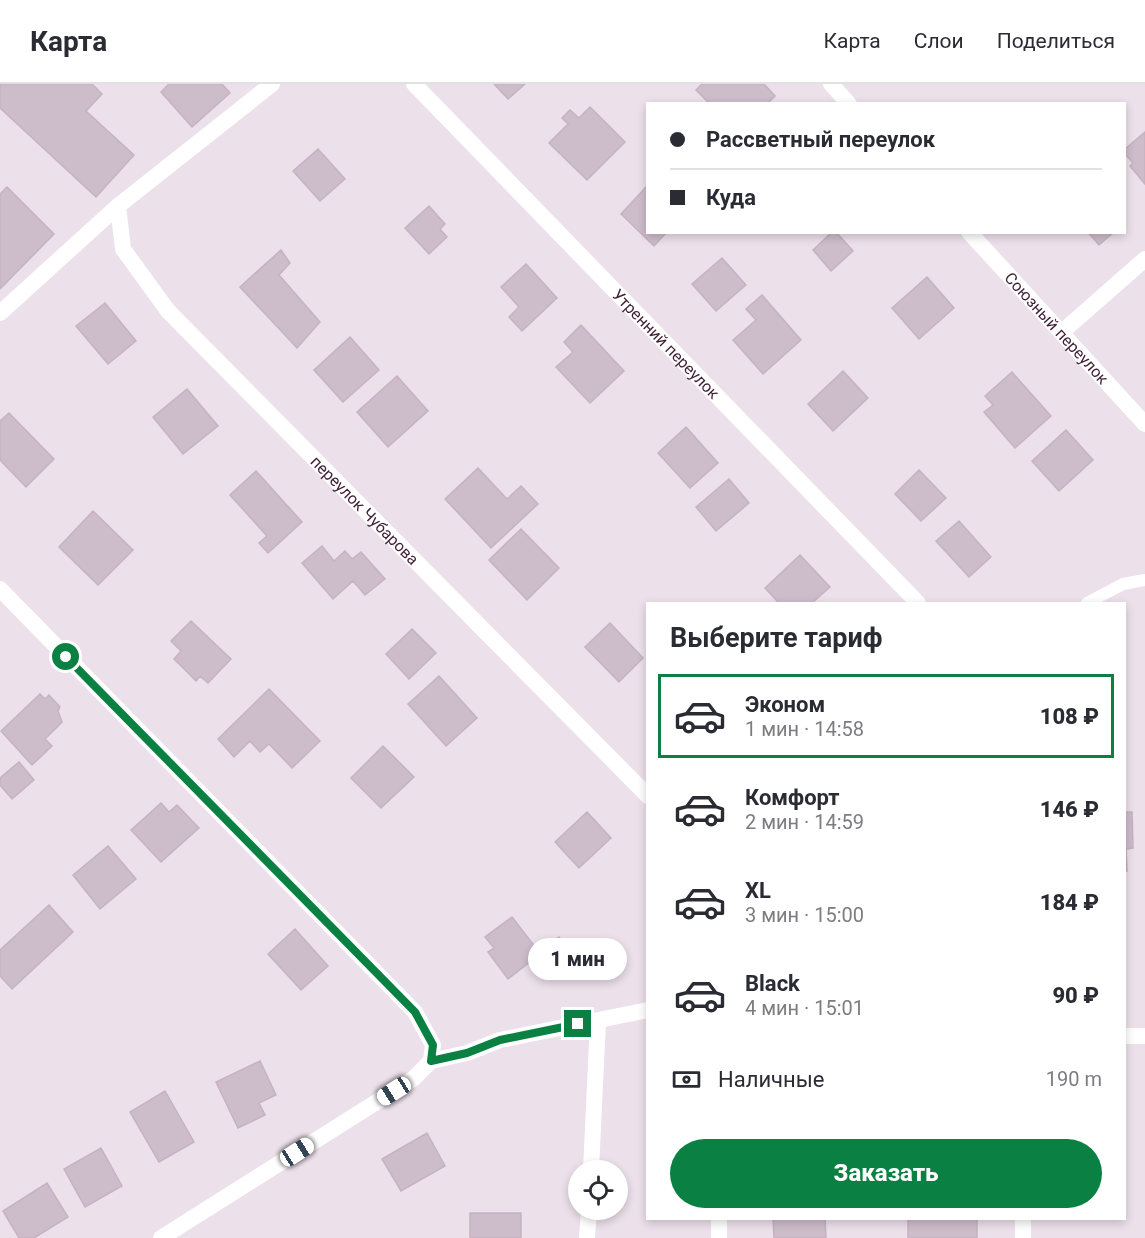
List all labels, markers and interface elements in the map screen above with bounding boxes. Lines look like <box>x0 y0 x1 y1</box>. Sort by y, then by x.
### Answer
text: Карта <box>30 25 107 58</box>
text: Карта <box>824 29 881 53</box>
text: Слои <box>914 29 964 53</box>
text: Поделиться <box>997 29 1115 53</box>
text: Рассветный переулок <box>706 127 935 152</box>
text: Куда <box>706 185 756 210</box>
street label: Союзный переулок <box>1001 268 1113 388</box>
street label: Утренний переулок <box>609 285 724 403</box>
street label: переулок Чубарова <box>307 452 423 568</box>
text: Выберите тариф <box>670 622 882 654</box>
route start <box>52 643 79 670</box>
icon: car <box>673 689 727 743</box>
text: Эконом <box>745 692 825 717</box>
text: 108 ₽ <box>1040 704 1099 729</box>
text: 1 мин · 14:58 <box>745 717 864 741</box>
icon: car <box>673 782 727 836</box>
text: Комфорт <box>745 785 840 810</box>
text: 146 ₽ <box>1040 797 1099 822</box>
text: 2 мин · 14:59 <box>745 810 864 834</box>
icon: car <box>673 875 727 929</box>
text: XL <box>745 878 771 903</box>
text: 184 ₽ <box>1040 890 1099 915</box>
text: 3 мин · 15:00 <box>745 903 864 927</box>
callout: 1 мин <box>528 937 628 979</box>
text: 1 мин <box>550 947 605 971</box>
icon: car <box>673 968 727 1022</box>
text: Black <box>745 971 800 996</box>
text: 90 ₽ <box>1052 983 1099 1008</box>
text: 4 мин · 15:01 <box>745 996 864 1020</box>
route end <box>564 1010 591 1037</box>
icon: cash <box>670 1063 703 1096</box>
text: Наличные <box>718 1067 824 1092</box>
text: 190 m <box>1046 1067 1102 1091</box>
car <box>374 1074 414 1108</box>
car <box>277 1135 317 1169</box>
button: Заказать <box>670 1139 1102 1208</box>
map controls <box>568 1160 628 1220</box>
button: locate <box>568 1160 628 1220</box>

